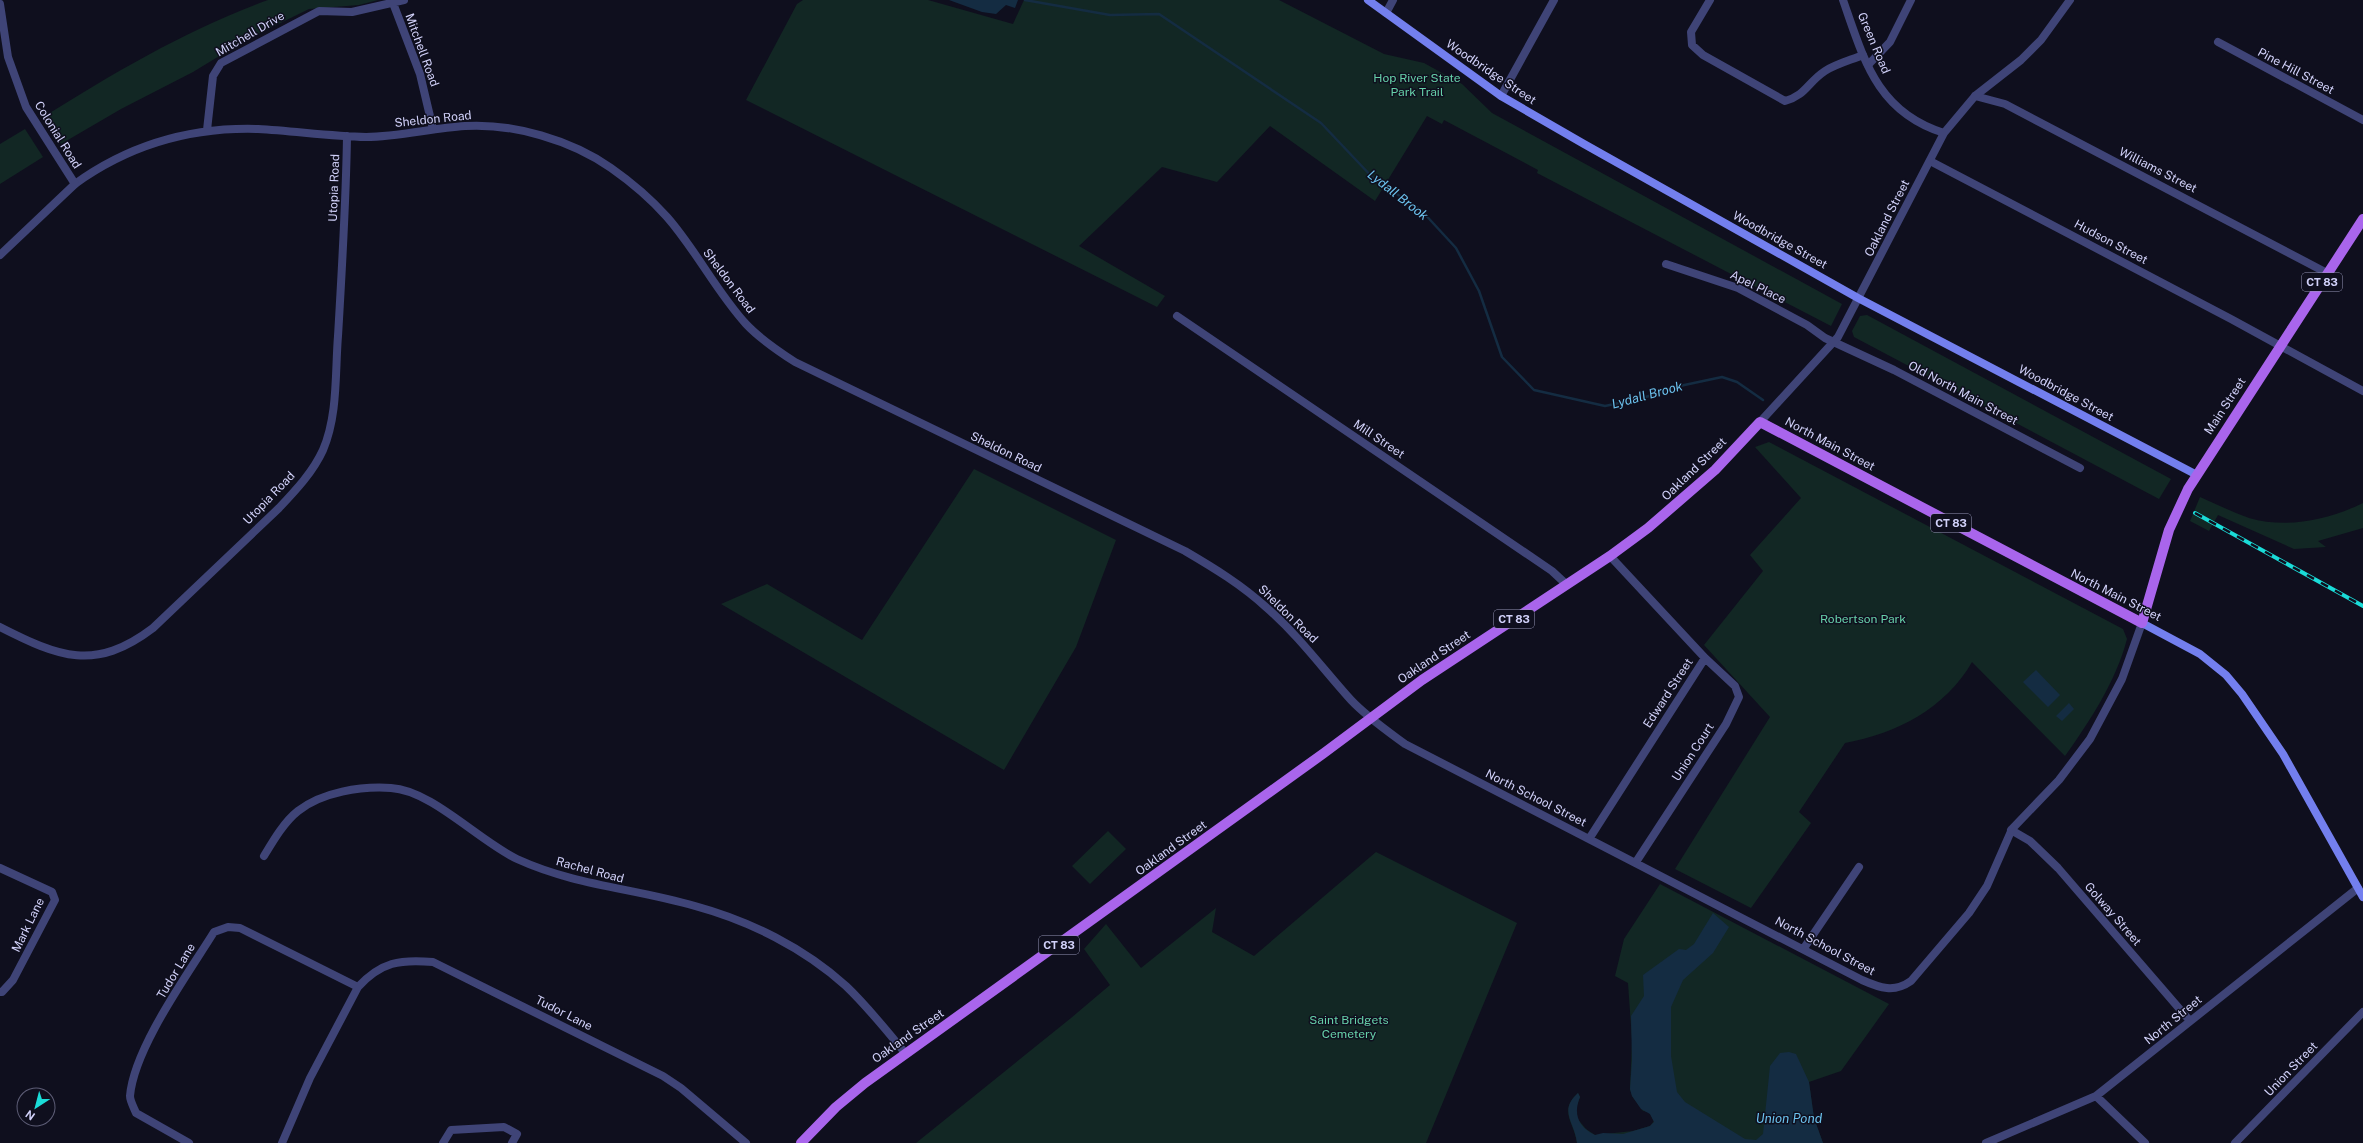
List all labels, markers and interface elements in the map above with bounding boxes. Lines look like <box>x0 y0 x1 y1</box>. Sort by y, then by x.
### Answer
street label: Mitchell Drive <box>213 9 287 59</box>
street label: Green Road <box>1855 10 1893 76</box>
street label: Mitchell Road <box>402 12 442 88</box>
street label: Woodbridge Street <box>1443 37 1539 108</box>
street label: Pine Hill Street <box>2255 45 2337 97</box>
park label: Hop River State Park Trail <box>1373 71 1461 99</box>
street label: Colonial Road <box>32 99 84 171</box>
street label: Sheldon Road <box>394 108 472 130</box>
street label: Williams Street <box>2117 144 2200 196</box>
street label: Utopia Road <box>326 154 342 222</box>
water label: Lydall Brook <box>1365 167 1431 223</box>
street label: Oakland Street <box>1862 177 1913 259</box>
street label: Woodbridge Street <box>1730 208 1830 272</box>
street label: Hudson Street <box>2072 217 2150 267</box>
street label: Sheldon Road <box>700 246 758 316</box>
street label: Apel Place <box>1728 268 1788 307</box>
road number: CT 83 <box>2302 273 2342 291</box>
street label: Old North Main Street <box>1906 358 2020 428</box>
street label: Woodbridge Street <box>2016 362 2116 424</box>
street label: Main Street <box>2201 375 2249 437</box>
water label: Lydall Brook <box>1610 378 1684 412</box>
street label: North Main Street <box>1783 414 1878 474</box>
street label: Mill Street <box>1351 417 1408 461</box>
street label: Sheldon Road <box>968 429 1044 475</box>
street label: Oakland Street <box>1659 434 1729 503</box>
street label: Utopia Road <box>240 469 298 527</box>
road number: CT 83 <box>1931 514 1971 532</box>
street label: North Main Street <box>2068 566 2164 624</box>
street label: Sheldon Road <box>1255 582 1321 646</box>
road number: CT 83 <box>1494 610 1534 628</box>
park label: Robertson Park <box>1820 612 1906 626</box>
street label: Oakland Street <box>1395 627 1473 686</box>
street label: Edward Street <box>1640 655 1696 730</box>
street label: Union Court <box>1669 720 1717 784</box>
street label: North School Street <box>1483 766 1589 830</box>
street label: Oakland Street <box>1133 817 1209 878</box>
street label: Rachel Road <box>554 854 626 886</box>
street label: Golway Street <box>2082 880 2144 949</box>
street label: Mark Lane <box>9 895 47 954</box>
street label: North School Street <box>1773 914 1878 978</box>
road number: CT 83 <box>1039 936 1079 954</box>
street label: Tudor Lane <box>154 941 198 1001</box>
street label: North Street <box>2141 992 2205 1047</box>
street label: Tudor Lane <box>533 993 595 1033</box>
street label: Oakland Street <box>869 1006 947 1066</box>
park label: Saint Bridgets Cemetery <box>1309 1013 1389 1041</box>
street label: Union Street <box>2262 1039 2321 1099</box>
north arrow <box>16 1087 56 1127</box>
text: N <box>23 1108 37 1122</box>
water label: Union Pond <box>1756 1111 1823 1126</box>

